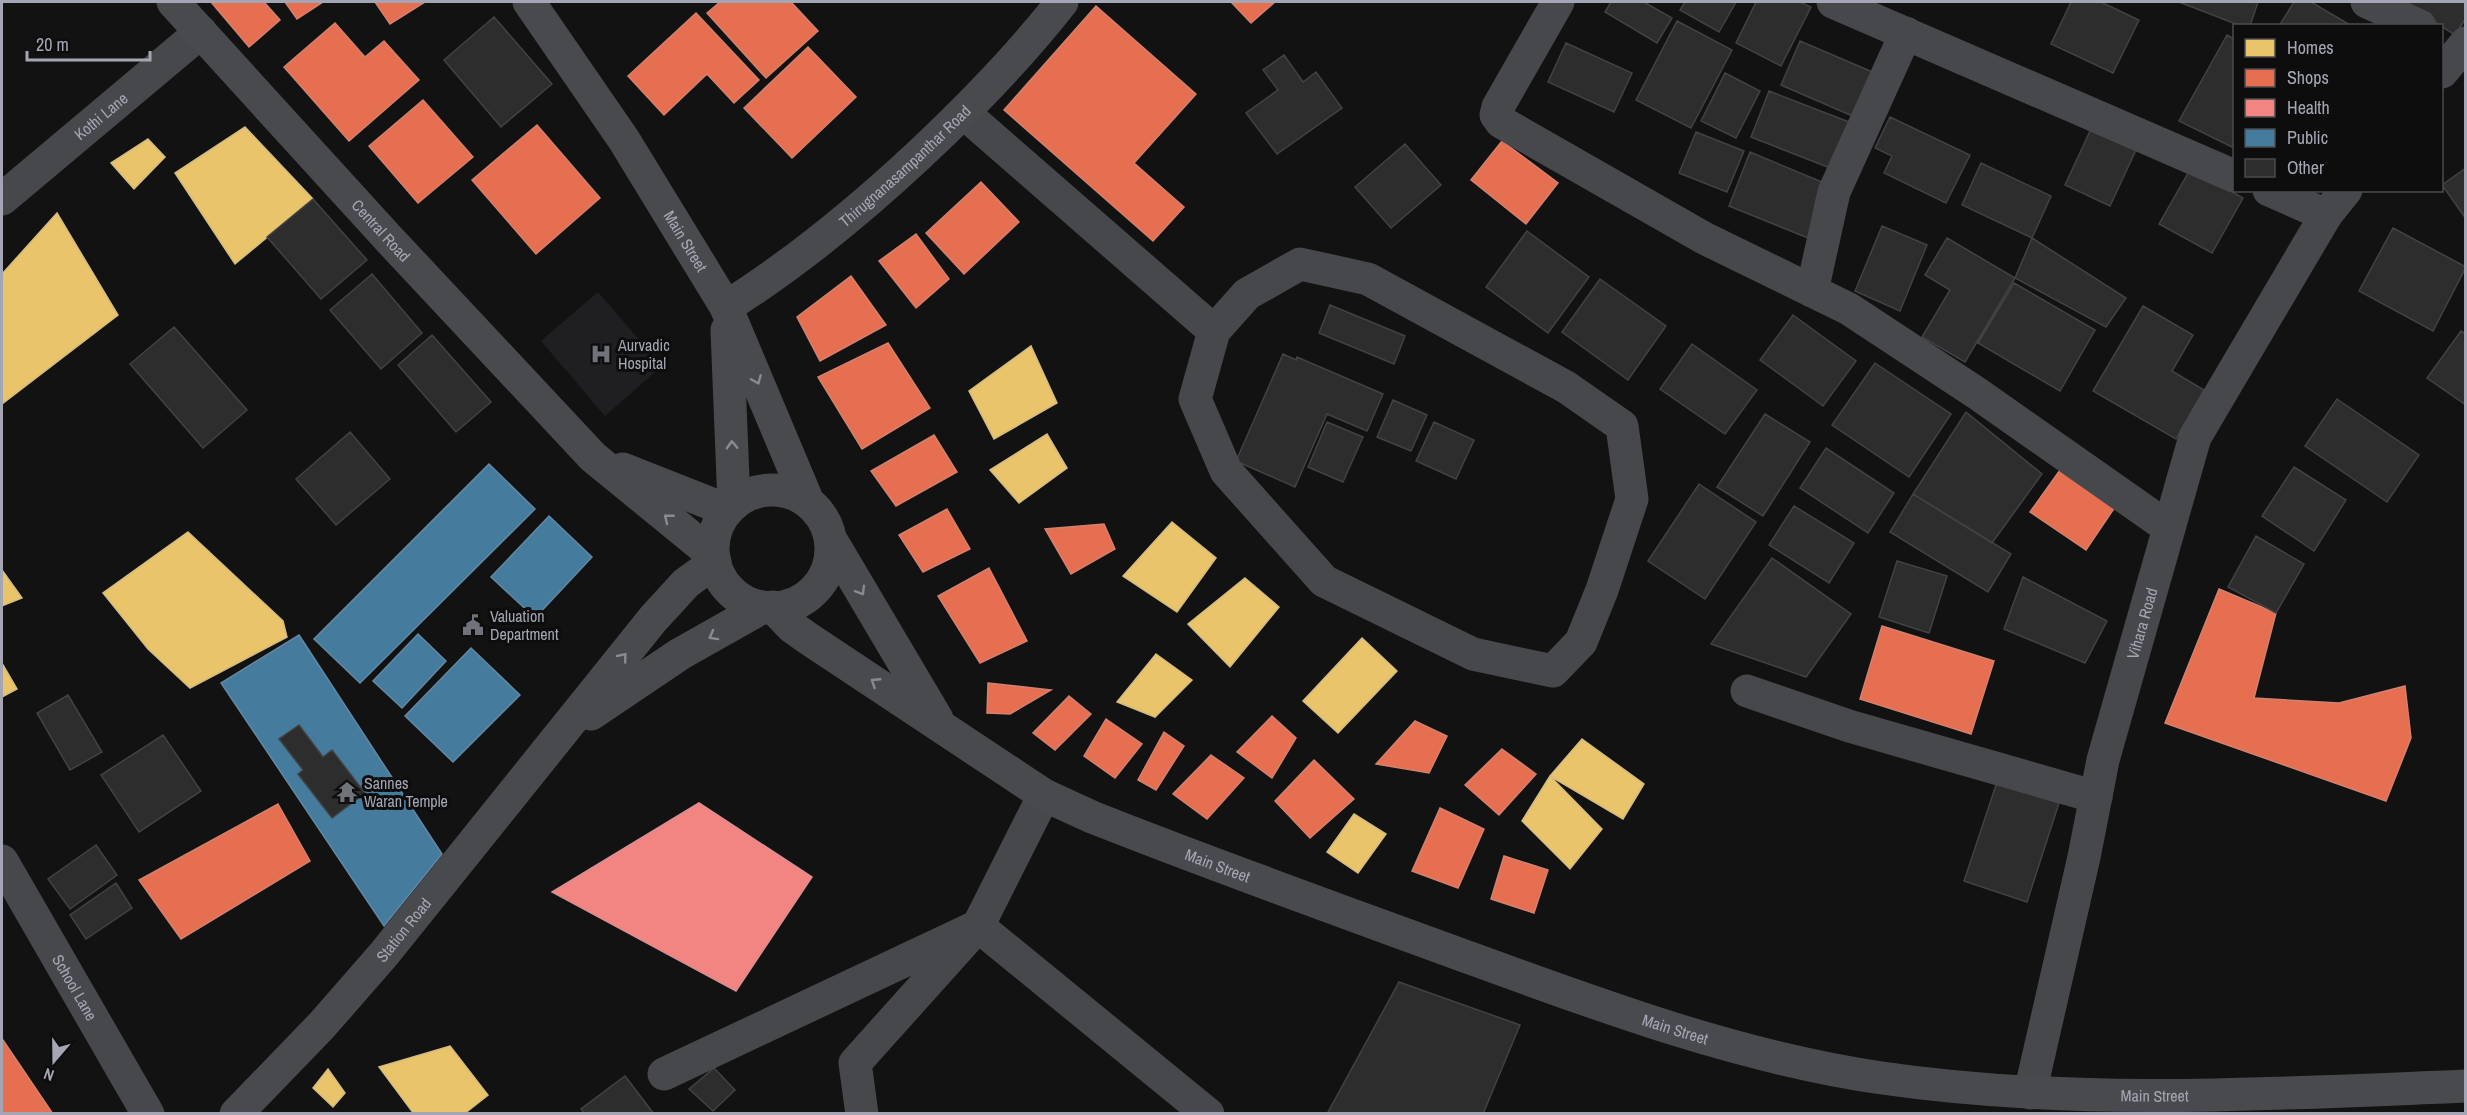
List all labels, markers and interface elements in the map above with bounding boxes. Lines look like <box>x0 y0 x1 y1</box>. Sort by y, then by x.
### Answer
scale bar <box>27 24 150 62</box>
legend <box>2233 24 2443 192</box>
text: 20 m <box>36 32 69 57</box>
text: Homes <box>2287 35 2334 60</box>
text: Shops <box>2287 65 2329 90</box>
street label: Kothi Lane <box>69 87 132 145</box>
text: Health <box>2287 95 2330 120</box>
street label: Thirugnanasampanthar Road <box>834 100 975 232</box>
text: Public <box>2287 125 2328 150</box>
text: Other <box>2287 155 2324 180</box>
street label: Central Road <box>347 194 415 266</box>
street label: Main Street <box>659 206 713 276</box>
place label: Aurvadic Hospital <box>617 334 670 374</box>
hospital icon: Aurvadic Hospital <box>589 342 613 366</box>
one-way arrow <box>750 374 762 385</box>
one-way arrow <box>725 441 738 450</box>
one-way arrow <box>664 514 675 525</box>
one-way arrow <box>853 584 865 595</box>
street label: Vihara Road <box>2121 585 2163 662</box>
place label: Valuation Department <box>490 605 559 645</box>
public building icon: Valuation Department <box>461 613 485 637</box>
one-way arrow <box>709 629 719 640</box>
one-way arrow <box>615 653 626 664</box>
one-way arrow <box>871 678 882 689</box>
place label: Sannes Waran Temple <box>364 772 448 812</box>
temple icon: Sannes Waran Temple <box>335 780 359 804</box>
street label: Main Street <box>1182 843 1254 888</box>
street label: Station Road <box>371 893 436 967</box>
street label: School Lane <box>47 950 103 1025</box>
street label: Main Street <box>1639 1009 1711 1050</box>
north arrow <box>24 1031 84 1091</box>
text: N <box>41 1063 57 1087</box>
street label: Main Street <box>2121 1084 2189 1107</box>

